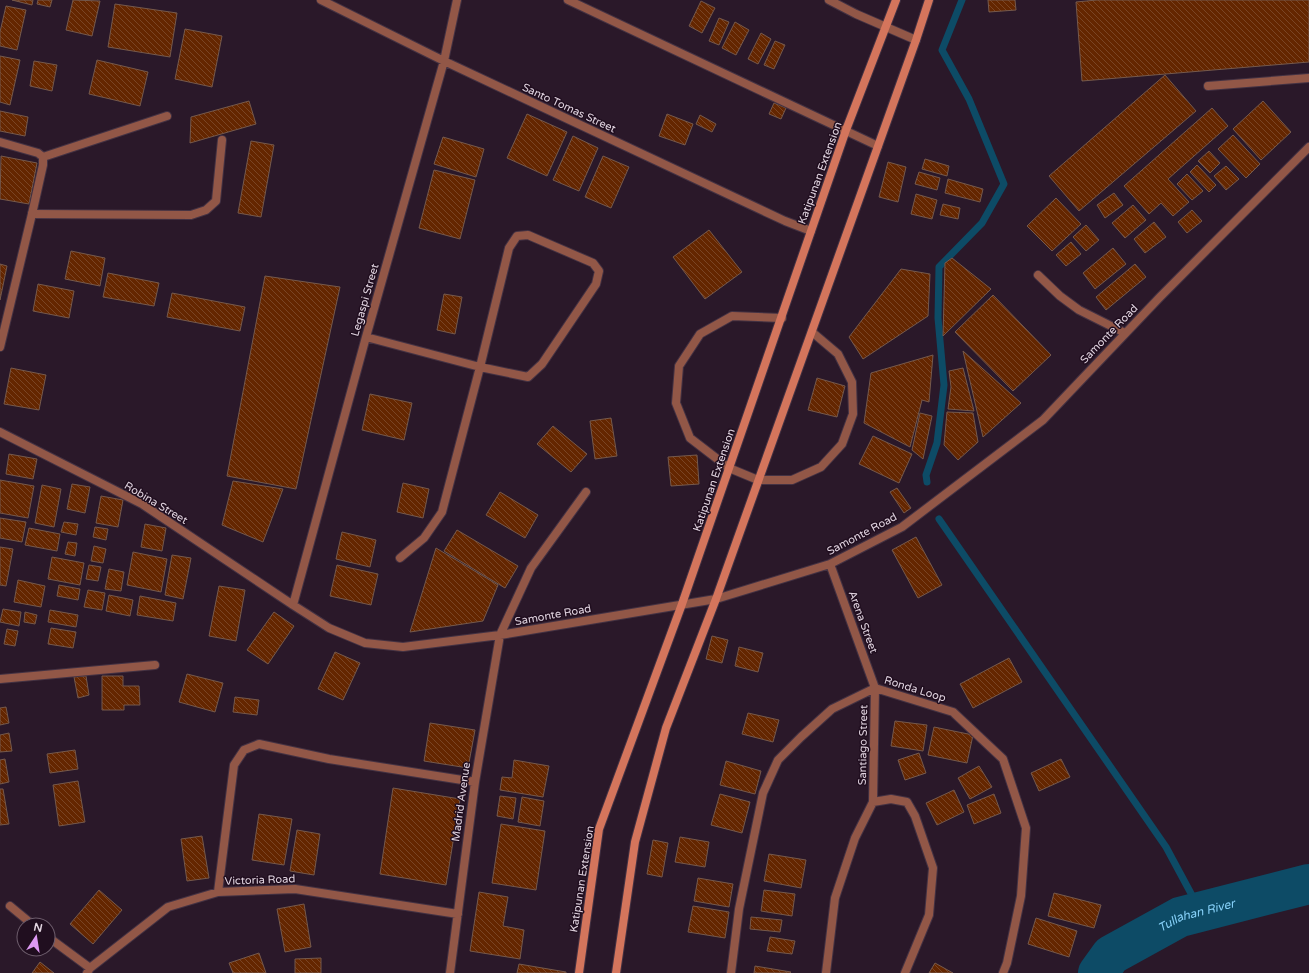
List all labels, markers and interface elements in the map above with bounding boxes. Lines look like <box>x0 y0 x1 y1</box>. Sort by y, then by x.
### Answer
street label: Santo Tomas Street <box>520 81 618 135</box>
street label: Katipunan Extension <box>795 120 845 226</box>
street label: Legaspi Street <box>348 262 382 338</box>
street label: Samonte Road <box>1078 302 1141 366</box>
street label: Katipunan Extension <box>690 427 738 533</box>
street label: Robina Street <box>122 479 190 527</box>
street label: Samonte Road <box>825 510 899 558</box>
street label: Arena Street <box>846 589 880 655</box>
street label: Samonte Road <box>514 602 592 628</box>
street label: Ronda Loop <box>883 673 947 705</box>
street label: Santiago Street <box>856 705 870 785</box>
street label: Madrid Avenue <box>449 762 473 842</box>
street label: Katipunan Extension <box>567 825 597 933</box>
street label: Victoria Road <box>225 872 296 888</box>
water label: Tullahan River <box>1155 896 1238 935</box>
north arrow <box>16 917 56 957</box>
text: N <box>32 920 44 935</box>

